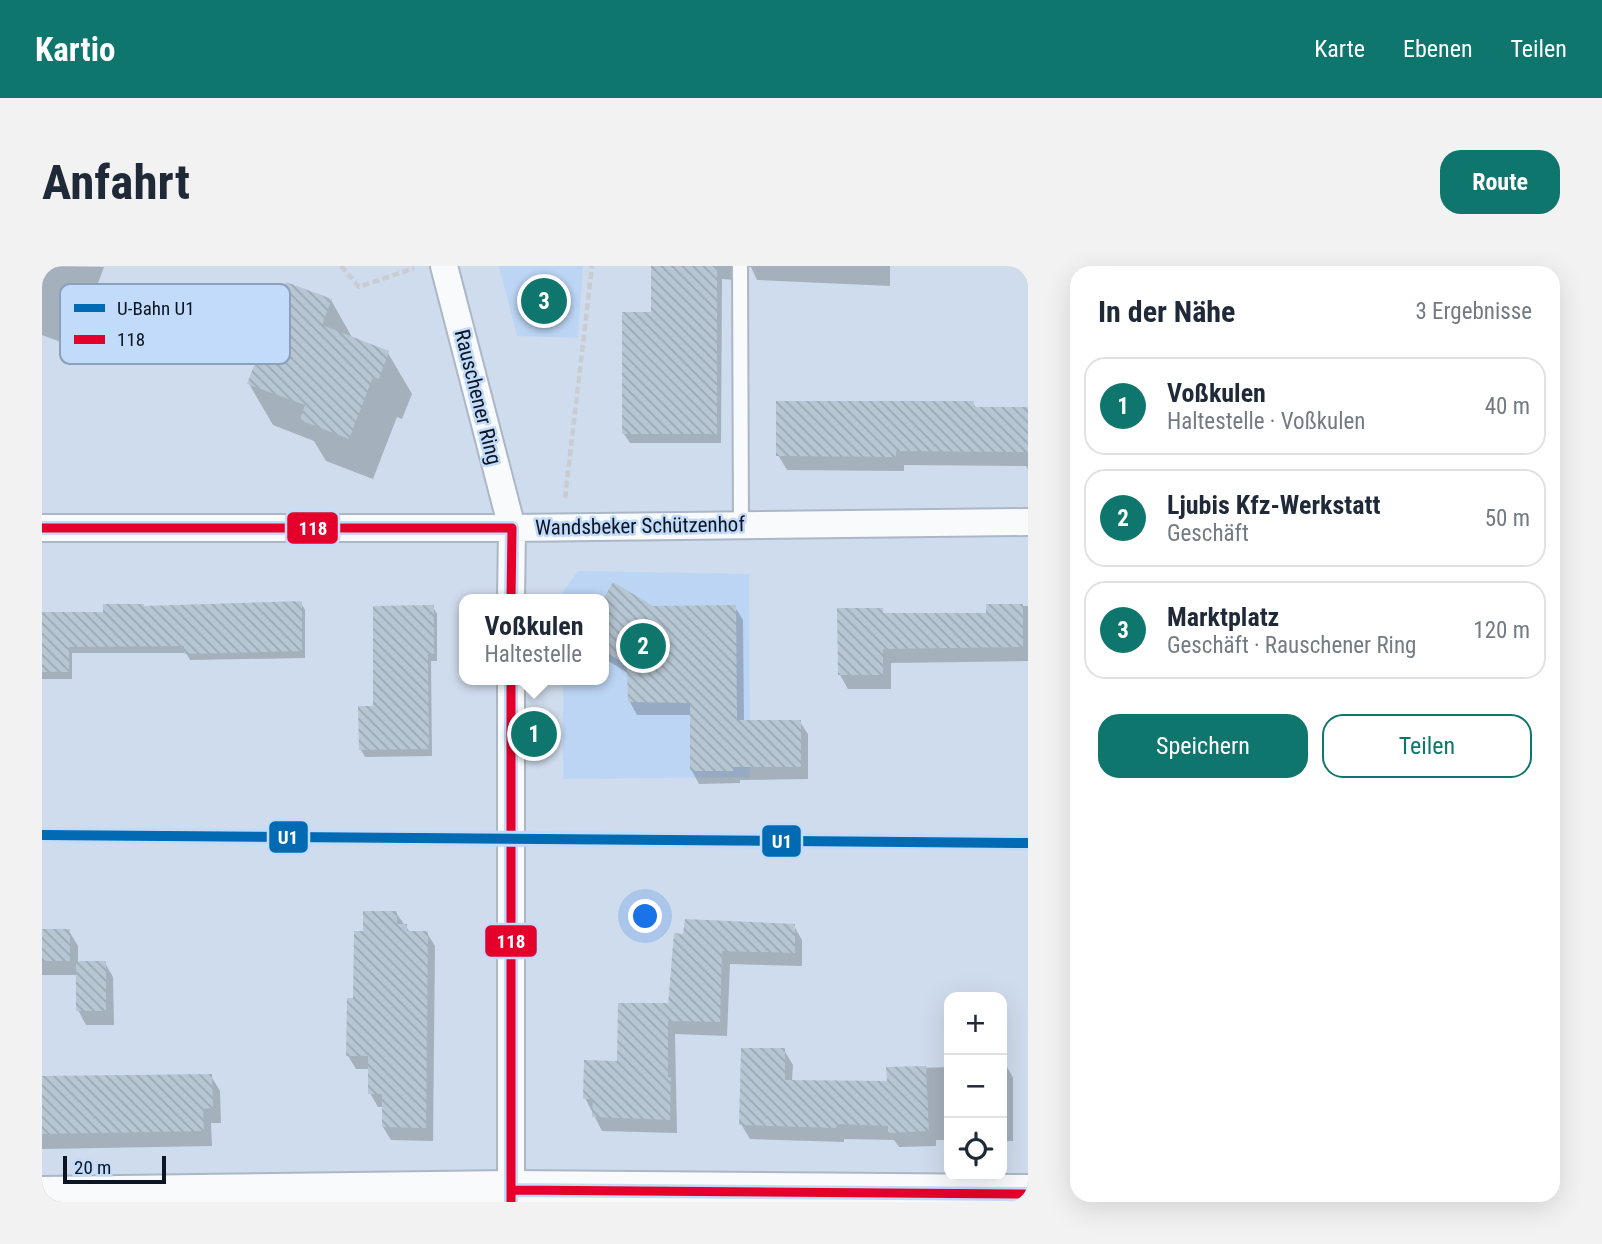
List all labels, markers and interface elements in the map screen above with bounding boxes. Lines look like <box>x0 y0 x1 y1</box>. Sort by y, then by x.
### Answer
text: Kartio <box>35 30 115 69</box>
text: Karte <box>1314 35 1365 63</box>
text: Ebenen <box>1403 35 1473 63</box>
text: Teilen <box>1511 35 1567 63</box>
button: Route <box>1440 150 1560 214</box>
text: Anfahrt <box>42 154 190 211</box>
pin: 3 <box>521 275 567 327</box>
legend <box>60 284 290 364</box>
text: In der Nähe <box>1098 294 1235 329</box>
text: U-Bahn U1 <box>117 297 195 320</box>
text: 3 Ergebnisse <box>1415 298 1532 325</box>
street label: Rauschener Ring <box>450 327 506 467</box>
text: 118 <box>117 328 145 351</box>
text: Voßkulen <box>1167 378 1266 408</box>
text: 1 <box>1117 393 1129 420</box>
text: 40 m <box>1485 393 1530 420</box>
text: Haltestelle · Voßkulen <box>1167 408 1365 435</box>
text: Ljubis Kfz-Werkstatt <box>1167 490 1380 520</box>
text: 2 <box>1117 505 1129 532</box>
text: 50 m <box>1485 505 1530 532</box>
line badge: 118 <box>286 511 339 545</box>
street label: Wandsbeker Schützenhof <box>535 512 745 540</box>
text: 118 <box>299 517 327 540</box>
text: Geschäft <box>1167 520 1249 547</box>
popup <box>459 594 609 685</box>
text: Marktplatz <box>1167 602 1279 632</box>
text: Voßkulen <box>485 611 583 641</box>
text: 3 <box>1117 617 1129 644</box>
text: 120 m <box>1473 617 1530 644</box>
pin: 2 <box>620 620 666 672</box>
text: Geschäft · Rauschener Ring <box>1167 632 1416 659</box>
text: Haltestelle <box>485 641 582 668</box>
pin: 1 <box>511 708 557 760</box>
button: Speichern <box>1098 714 1308 778</box>
button: Teilen <box>1322 714 1532 778</box>
line badge: U1 <box>268 820 309 854</box>
line badge: U1 <box>761 824 802 858</box>
text: U1 <box>278 826 298 849</box>
text: U1 <box>772 830 792 853</box>
your location <box>628 899 662 933</box>
line badge: 118 <box>484 924 538 958</box>
text: 118 <box>497 930 525 953</box>
map controls <box>944 992 1007 1181</box>
button: + <box>944 992 1007 1055</box>
button: − <box>944 1055 1007 1118</box>
button: locate <box>944 1118 1007 1181</box>
scale bar <box>63 1153 166 1185</box>
text: 20 m <box>74 1156 111 1179</box>

